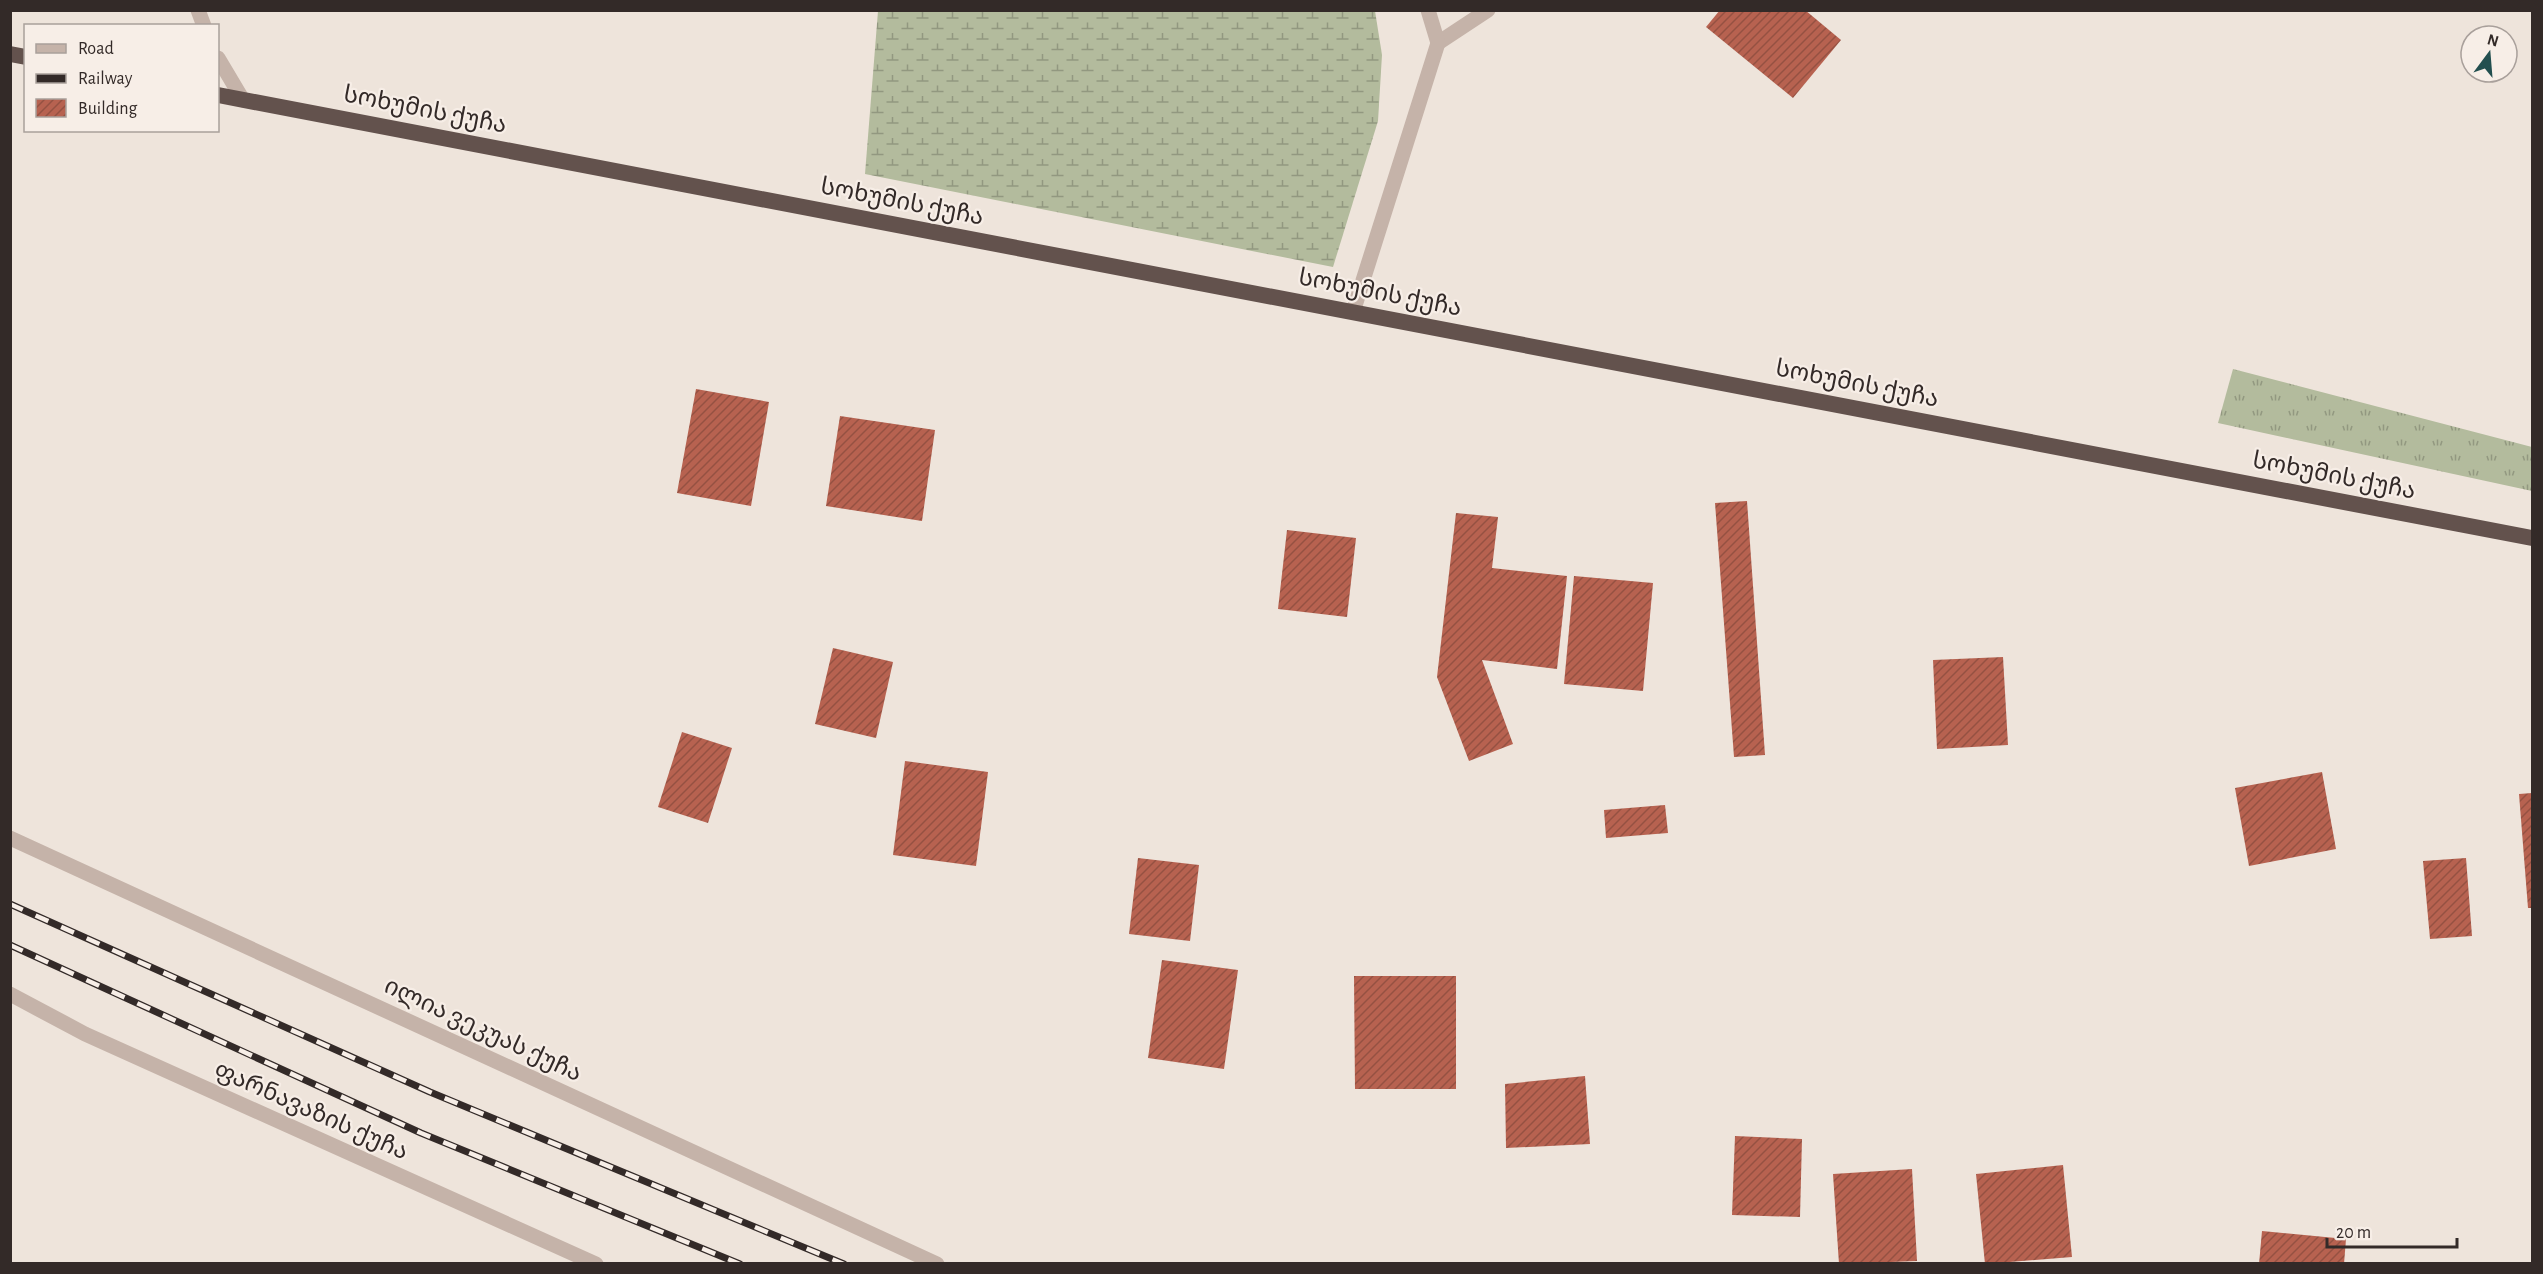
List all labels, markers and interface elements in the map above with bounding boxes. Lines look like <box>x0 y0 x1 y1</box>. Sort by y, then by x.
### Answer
legend <box>24 24 219 132</box>
north arrow <box>2459 24 2519 84</box>
text: N <box>2485 31 2500 50</box>
text: Road <box>78 40 114 58</box>
text: Railway <box>78 70 133 88</box>
street label: სოხუმის ქუჩა <box>341 82 508 139</box>
text: Building <box>78 100 138 118</box>
street label: სოხუმის ქუჩა <box>818 174 985 231</box>
street label: სოხუმის ქუჩა <box>1296 265 1463 322</box>
street label: სოხუმის ქუჩა <box>1773 356 1940 413</box>
street label: სოხუმის ქუჩა <box>2250 448 2417 505</box>
street label: ილია ვეკუას ქუჩა <box>380 974 585 1087</box>
street label: ფარნავაზის ქუჩა <box>210 1058 411 1165</box>
scale bar <box>2327 1211 2458 1249</box>
text: 20 m <box>2336 1224 2371 1242</box>

